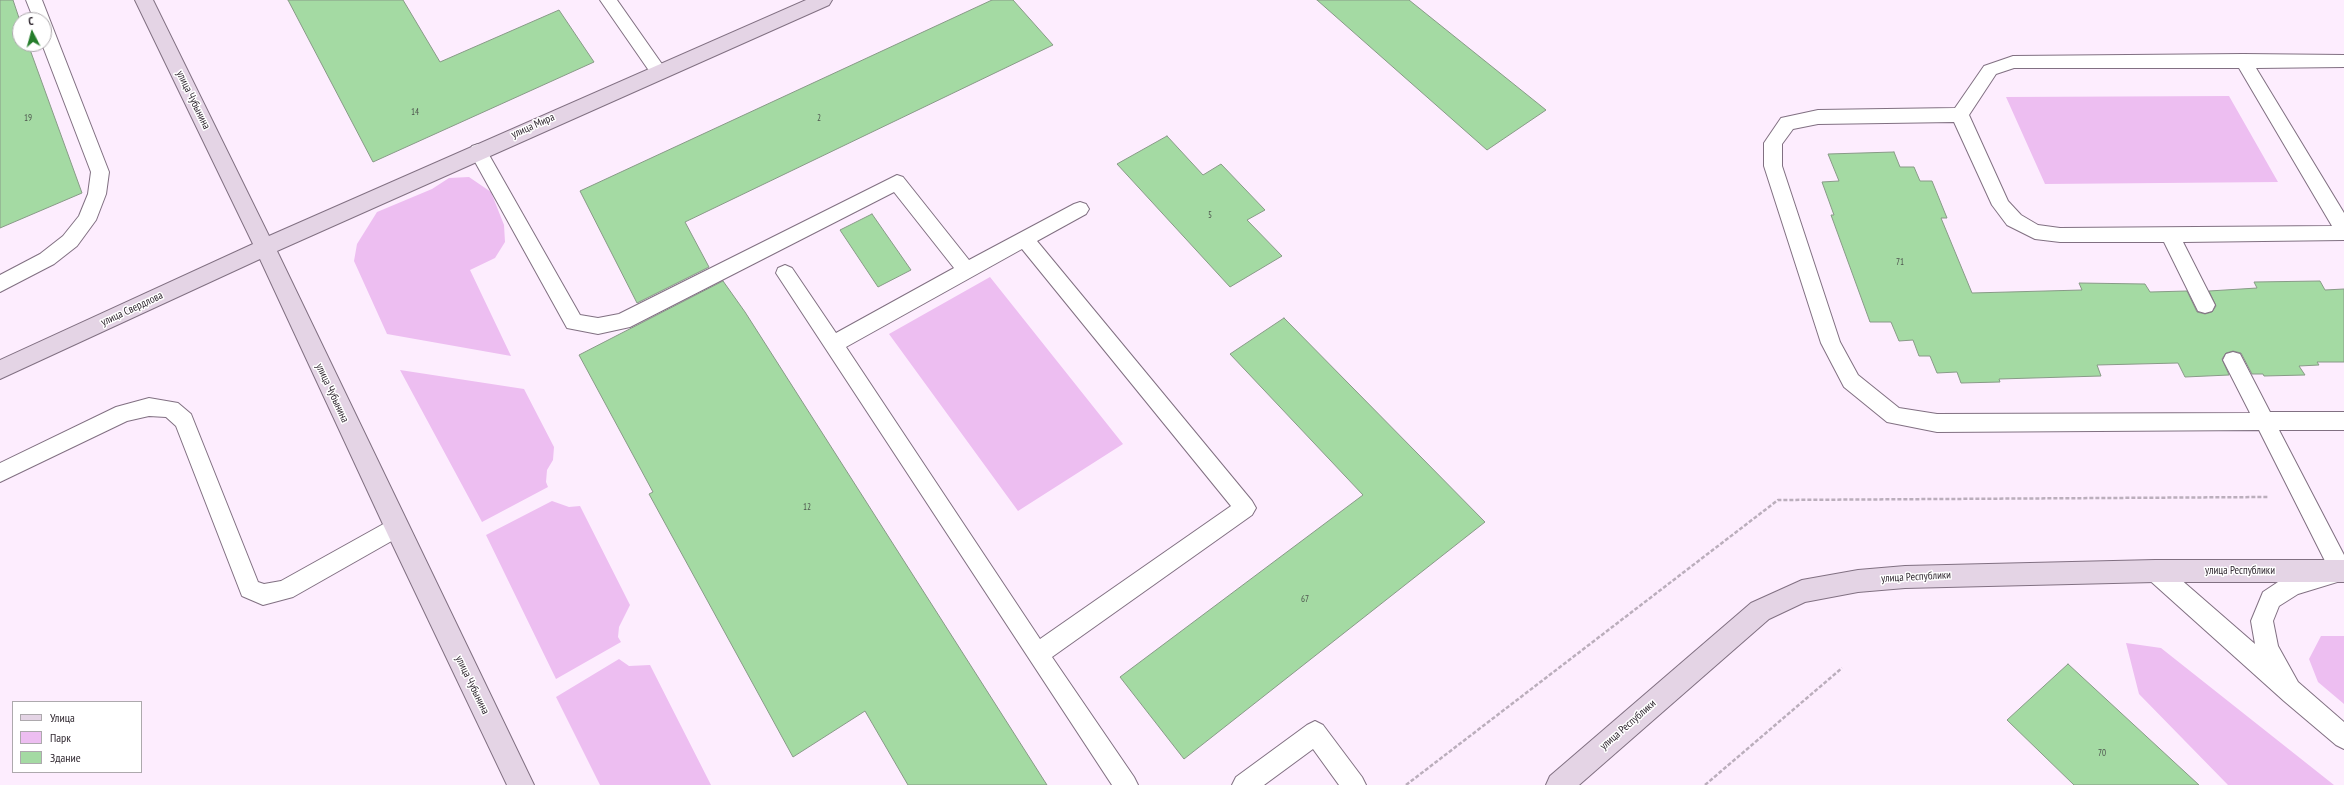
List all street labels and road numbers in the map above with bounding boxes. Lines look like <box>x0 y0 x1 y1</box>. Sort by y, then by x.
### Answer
street label: улица Чубынина <box>173 68 213 132</box>
street label: улица Мира <box>509 111 557 141</box>
street label: улица Свердлова <box>99 289 165 329</box>
street label: улица Чубынина <box>313 361 351 425</box>
street label: улица Республики <box>2205 564 2275 578</box>
street label: улица Республики <box>1881 569 1951 585</box>
street label: улица Чубынина <box>452 653 492 717</box>
street label: улица Республики <box>1597 697 1659 753</box>

